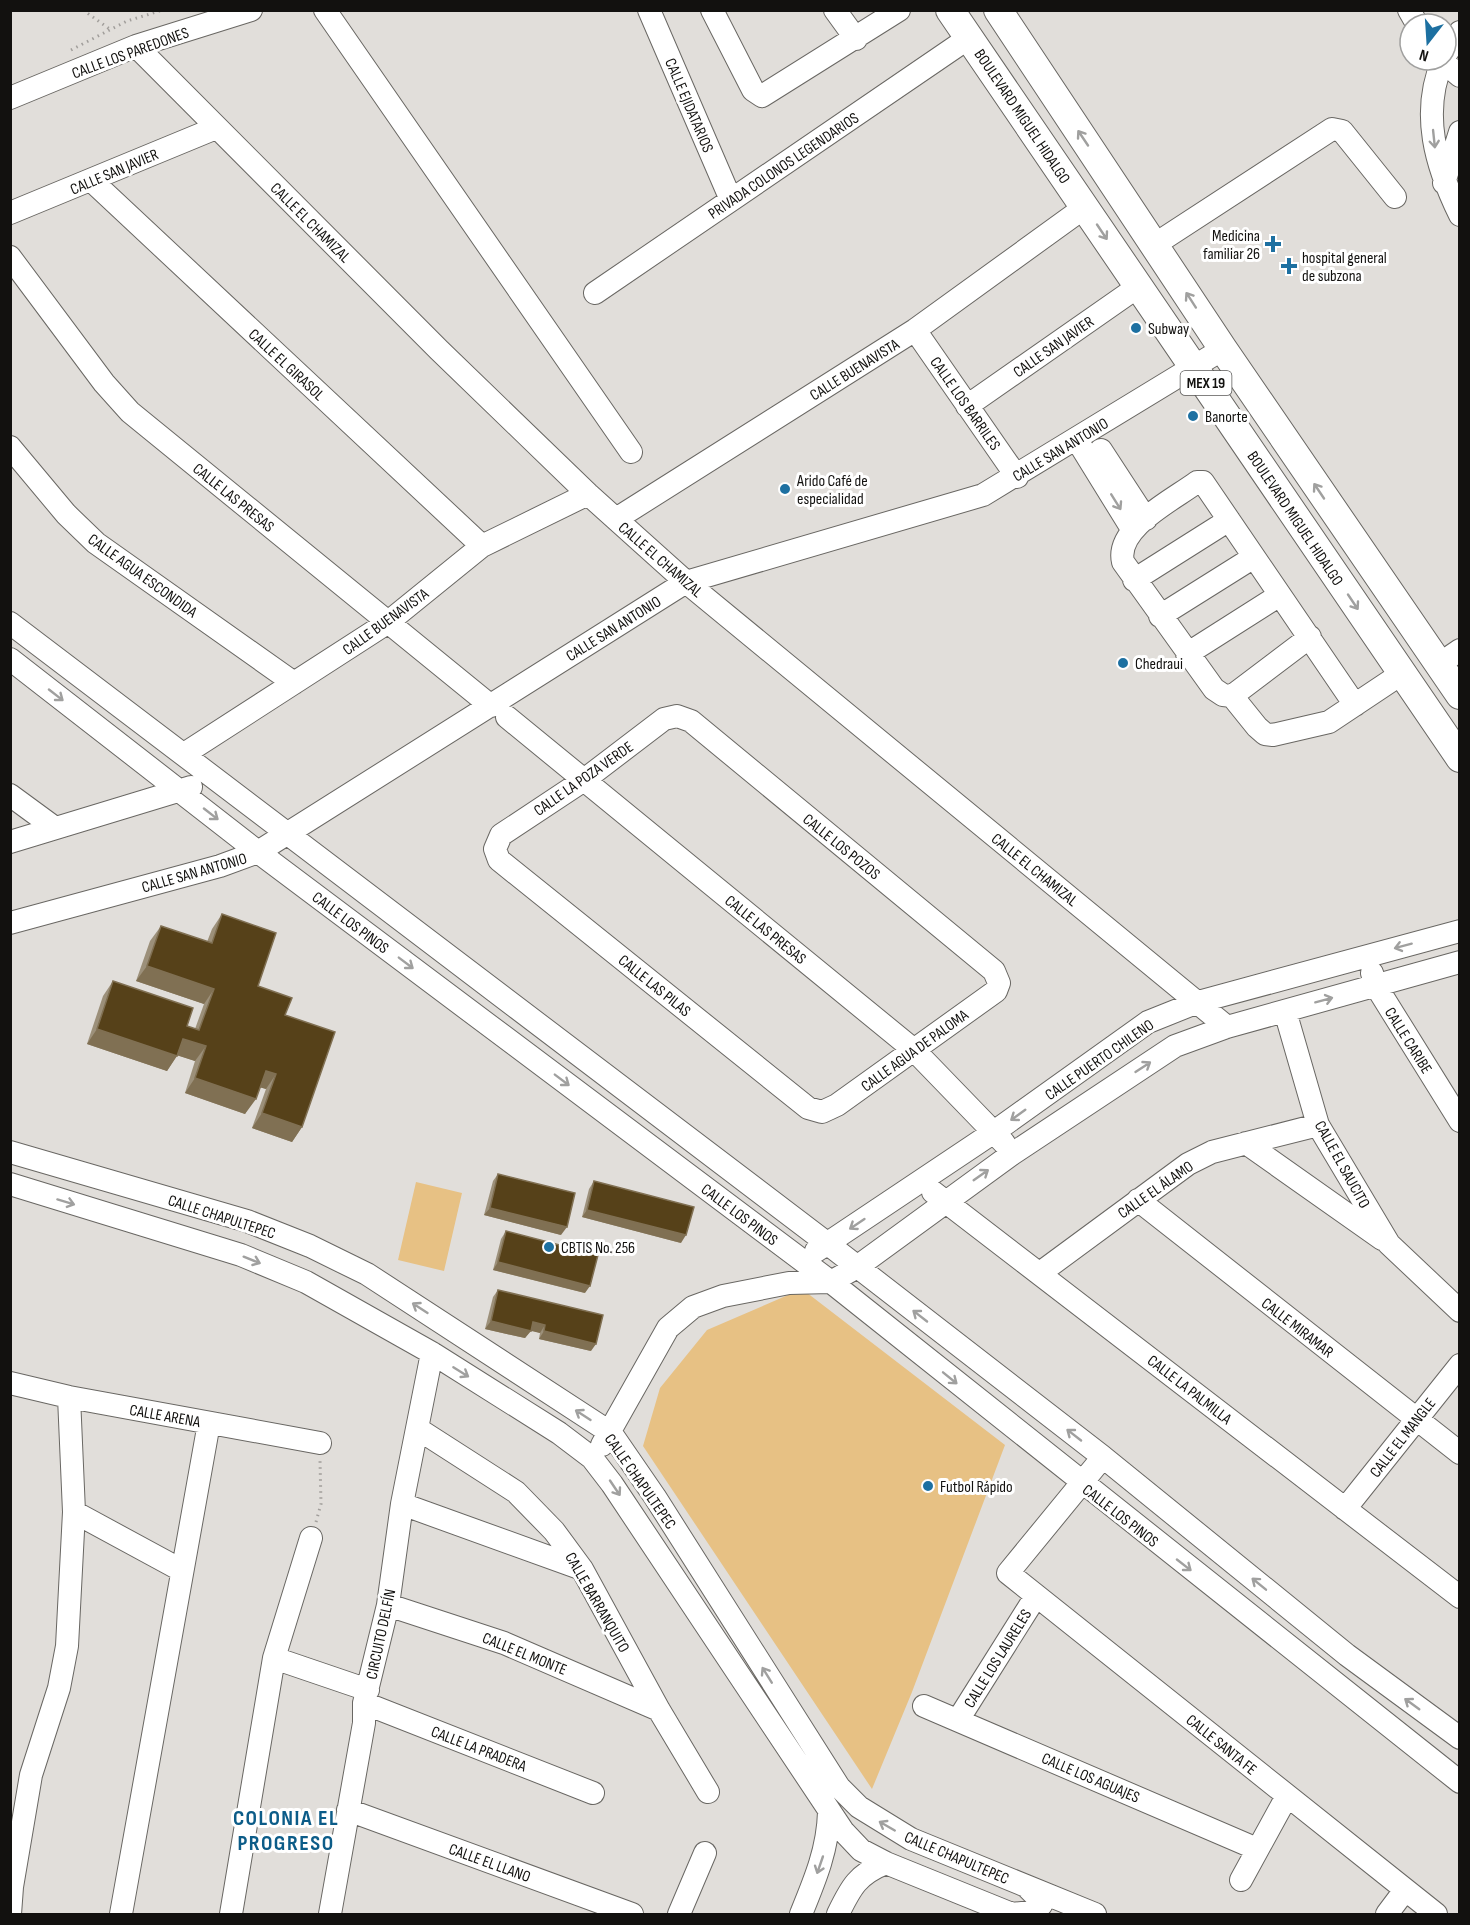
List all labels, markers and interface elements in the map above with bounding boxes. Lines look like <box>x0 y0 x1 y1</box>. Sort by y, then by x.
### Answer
north arrow <box>1398 12 1458 72</box>
street label: CALLE LOS PAREDONES <box>69 23 192 83</box>
text: N <box>1417 45 1431 65</box>
street label: BOULEVARD MIGUEL HIDALGO <box>970 46 1074 188</box>
street label: CALLE EJIDATARIOS <box>660 56 717 156</box>
street label: PRIVADA COLONOS LEGENDARIOS <box>705 109 863 224</box>
one-way arrow <box>1429 129 1440 149</box>
one-way arrow <box>1077 130 1089 146</box>
street label: CALLE SAN JAVIER <box>68 145 162 200</box>
street label: CALLE EL CHAMIZAL <box>266 179 354 267</box>
one-way arrow <box>1096 223 1108 240</box>
place label: Medicina familiar 26 <box>1203 227 1260 264</box>
marker: Medicina familiar 26 <box>1264 235 1282 253</box>
place label: hospital general de subzona <box>1302 249 1387 286</box>
marker: hospital general de subzona <box>1280 257 1298 275</box>
one-way arrow <box>1184 292 1196 309</box>
street label: CALLE SAN JAVIER <box>1010 312 1098 382</box>
place label: Subway <box>1148 320 1189 339</box>
marker: Subway <box>1129 321 1143 335</box>
street label: CALLE EL GIRASOL <box>244 325 328 405</box>
street label: CALLE BUENAVISTA <box>807 335 903 405</box>
street label: CALLE LOS BARRILES <box>926 353 1004 454</box>
road number: MEX 19 <box>1180 371 1232 395</box>
place label: Banorte <box>1205 408 1248 427</box>
marker: Banorte <box>1186 409 1200 423</box>
street label: CALLE SAN ANTONIO <box>1009 414 1112 486</box>
street label: BOULEVARD MIGUEL HIDALGO <box>1243 448 1347 590</box>
street label: CALLE LAS PRESAS <box>189 460 278 537</box>
place label: Arido Café de especialidad <box>796 472 868 509</box>
marker: Arido Café de especialidad <box>778 482 792 496</box>
one-way arrow <box>1313 484 1325 500</box>
one-way arrow <box>1110 493 1122 510</box>
street label: CALLE EL CHAMIZAL <box>614 518 706 602</box>
street label: CALLE AGUA ESCONDIDA <box>84 530 201 622</box>
street label: CALLE BUENAVISTA <box>339 585 433 660</box>
street label: CALLE SAN ANTONIO <box>563 592 665 666</box>
one-way arrow <box>1346 594 1359 611</box>
place label: Chedraui <box>1135 655 1183 674</box>
marker: Chedraui <box>1116 656 1130 670</box>
one-way arrow <box>48 689 64 702</box>
street label: CALLE LA POZA VERDE <box>530 738 637 821</box>
one-way arrow <box>202 808 218 821</box>
street label: CALLE LOS POZOS <box>799 810 884 884</box>
street label: CALLE EL CHAMIZAL <box>987 830 1081 911</box>
street label: CALLE SAN ANTONIO <box>140 849 249 898</box>
street label: CALLE LOS PINOS <box>308 888 392 958</box>
street label: CALLE LAS PRESAS <box>721 892 810 969</box>
one-way arrow <box>1394 941 1413 953</box>
street label: CALLE LAS PILAS <box>614 951 694 1021</box>
one-way arrow <box>397 957 413 969</box>
one-way arrow <box>1314 994 1333 1005</box>
street label: CALLE CARIBE <box>1380 1004 1436 1077</box>
street label: CALLE AGUA DE PALOMA <box>858 1006 972 1096</box>
street label: CALLE PUERTO CHILENO <box>1042 1016 1158 1105</box>
one-way arrow <box>1134 1061 1151 1073</box>
one-way arrow <box>553 1074 569 1086</box>
one-way arrow <box>1011 1109 1027 1121</box>
street label: CALLE EL SAUCITO <box>1310 1118 1374 1212</box>
street label: CALLE EL ÁLAMO <box>1114 1157 1197 1223</box>
one-way arrow <box>972 1169 989 1181</box>
street label: CALLE LOS PINOS <box>697 1180 781 1250</box>
street label: CALLE CHAPULTEPEC <box>165 1191 278 1244</box>
one-way arrow <box>56 1197 75 1208</box>
one-way arrow <box>849 1218 865 1230</box>
place label: CBTIS No. 256 <box>561 1239 635 1258</box>
marker: CBTIS No. 256 <box>542 1240 556 1254</box>
one-way arrow <box>243 1255 261 1266</box>
street label: CALLE MIRAMAR <box>1257 1294 1337 1362</box>
one-way arrow <box>412 1302 429 1314</box>
one-way arrow <box>912 1309 928 1322</box>
street label: CALLE LA PALMILLA <box>1143 1351 1235 1429</box>
one-way arrow <box>452 1366 469 1378</box>
one-way arrow <box>941 1371 957 1384</box>
street label: CALLE EL MANGLE <box>1366 1394 1440 1481</box>
street label: CALLE ARENA <box>128 1401 202 1432</box>
one-way arrow <box>575 1409 592 1421</box>
one-way arrow <box>1066 1428 1082 1441</box>
street label: CALLE CHAPULTEPEC <box>600 1431 680 1533</box>
place label: Futbol Rápido <box>940 1478 1013 1497</box>
marker: Futbol Rápido <box>921 1479 935 1493</box>
one-way arrow <box>609 1480 621 1496</box>
street label: CALLE LOS PINOS <box>1078 1481 1162 1552</box>
street label: CALLE BARRANQUITO <box>560 1549 633 1656</box>
one-way arrow <box>1176 1558 1192 1571</box>
one-way arrow <box>1251 1577 1267 1590</box>
street label: CIRCUITO DELFÍN <box>363 1587 400 1681</box>
street label: CALLE LOS LAURELES <box>960 1606 1036 1712</box>
street label: CALLE EL MONTE <box>479 1629 569 1680</box>
one-way arrow <box>761 1667 773 1684</box>
one-way arrow <box>1405 1697 1421 1710</box>
street label: CALLE SANTA FE <box>1182 1711 1260 1779</box>
street label: CALLE LA PRADERA <box>428 1723 529 1776</box>
street label: CALLE LOS AGUAJES <box>1038 1749 1142 1808</box>
district label: COLONIA EL PROGRESO <box>233 1805 339 1857</box>
one-way arrow <box>879 1819 896 1831</box>
street label: CALLE CHAPULTEPEC <box>901 1828 1012 1889</box>
street label: CALLE EL LLANO <box>446 1840 533 1887</box>
one-way arrow <box>814 1855 825 1874</box>

